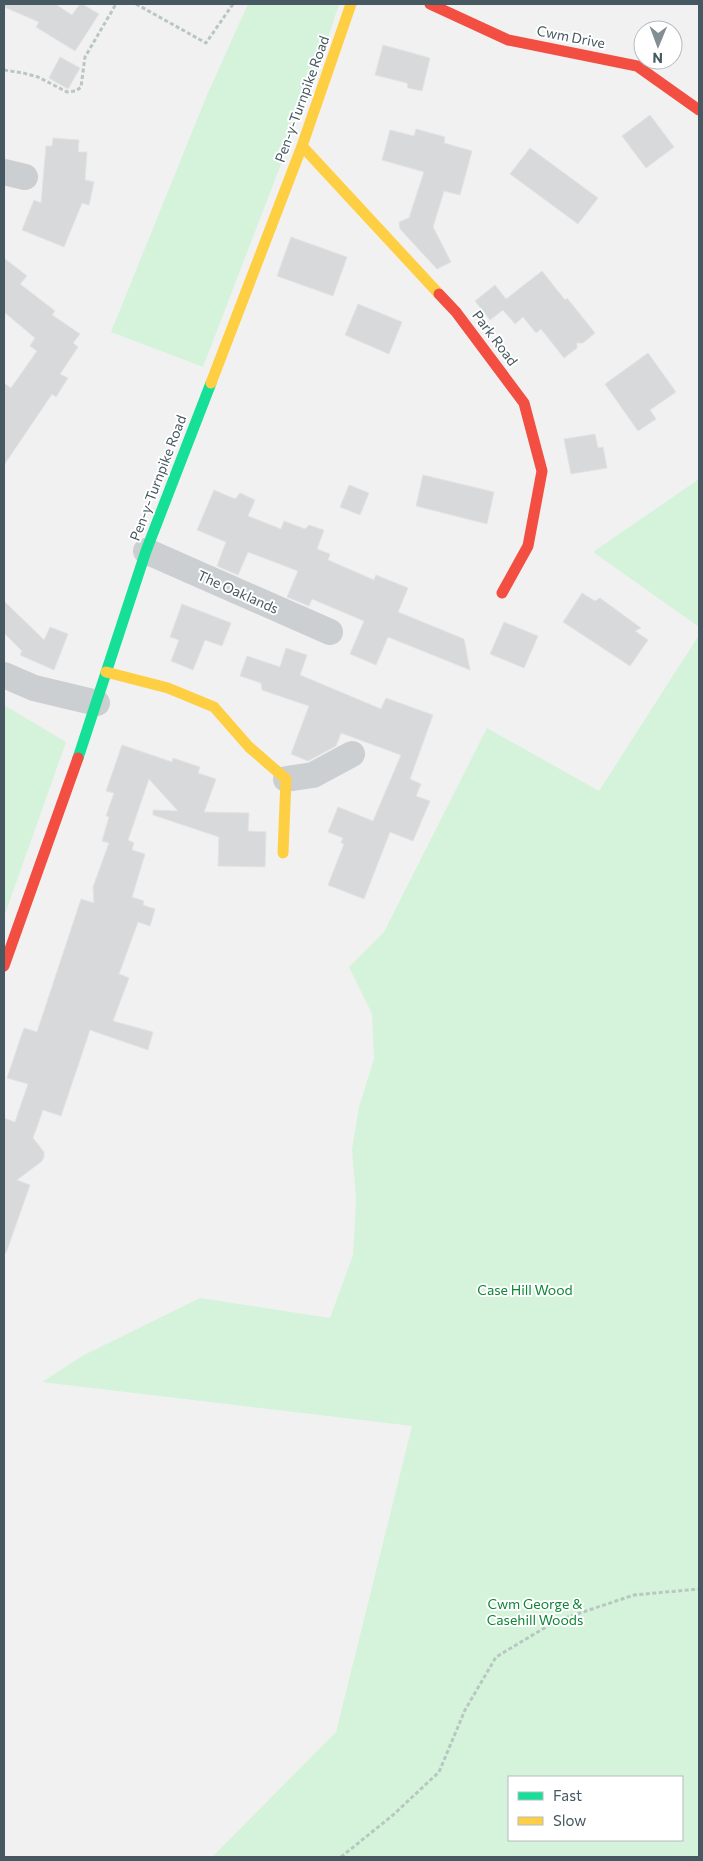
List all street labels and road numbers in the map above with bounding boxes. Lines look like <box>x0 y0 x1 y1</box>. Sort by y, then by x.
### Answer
street label: Cwm Drive <box>535 22 607 51</box>
street label: Pen-y-Turnpike Road <box>271 33 332 164</box>
street label: Park Road <box>469 307 522 369</box>
street label: Pen-y-Turnpike Road <box>126 413 189 543</box>
street label: The Oaklands <box>195 566 281 617</box>

